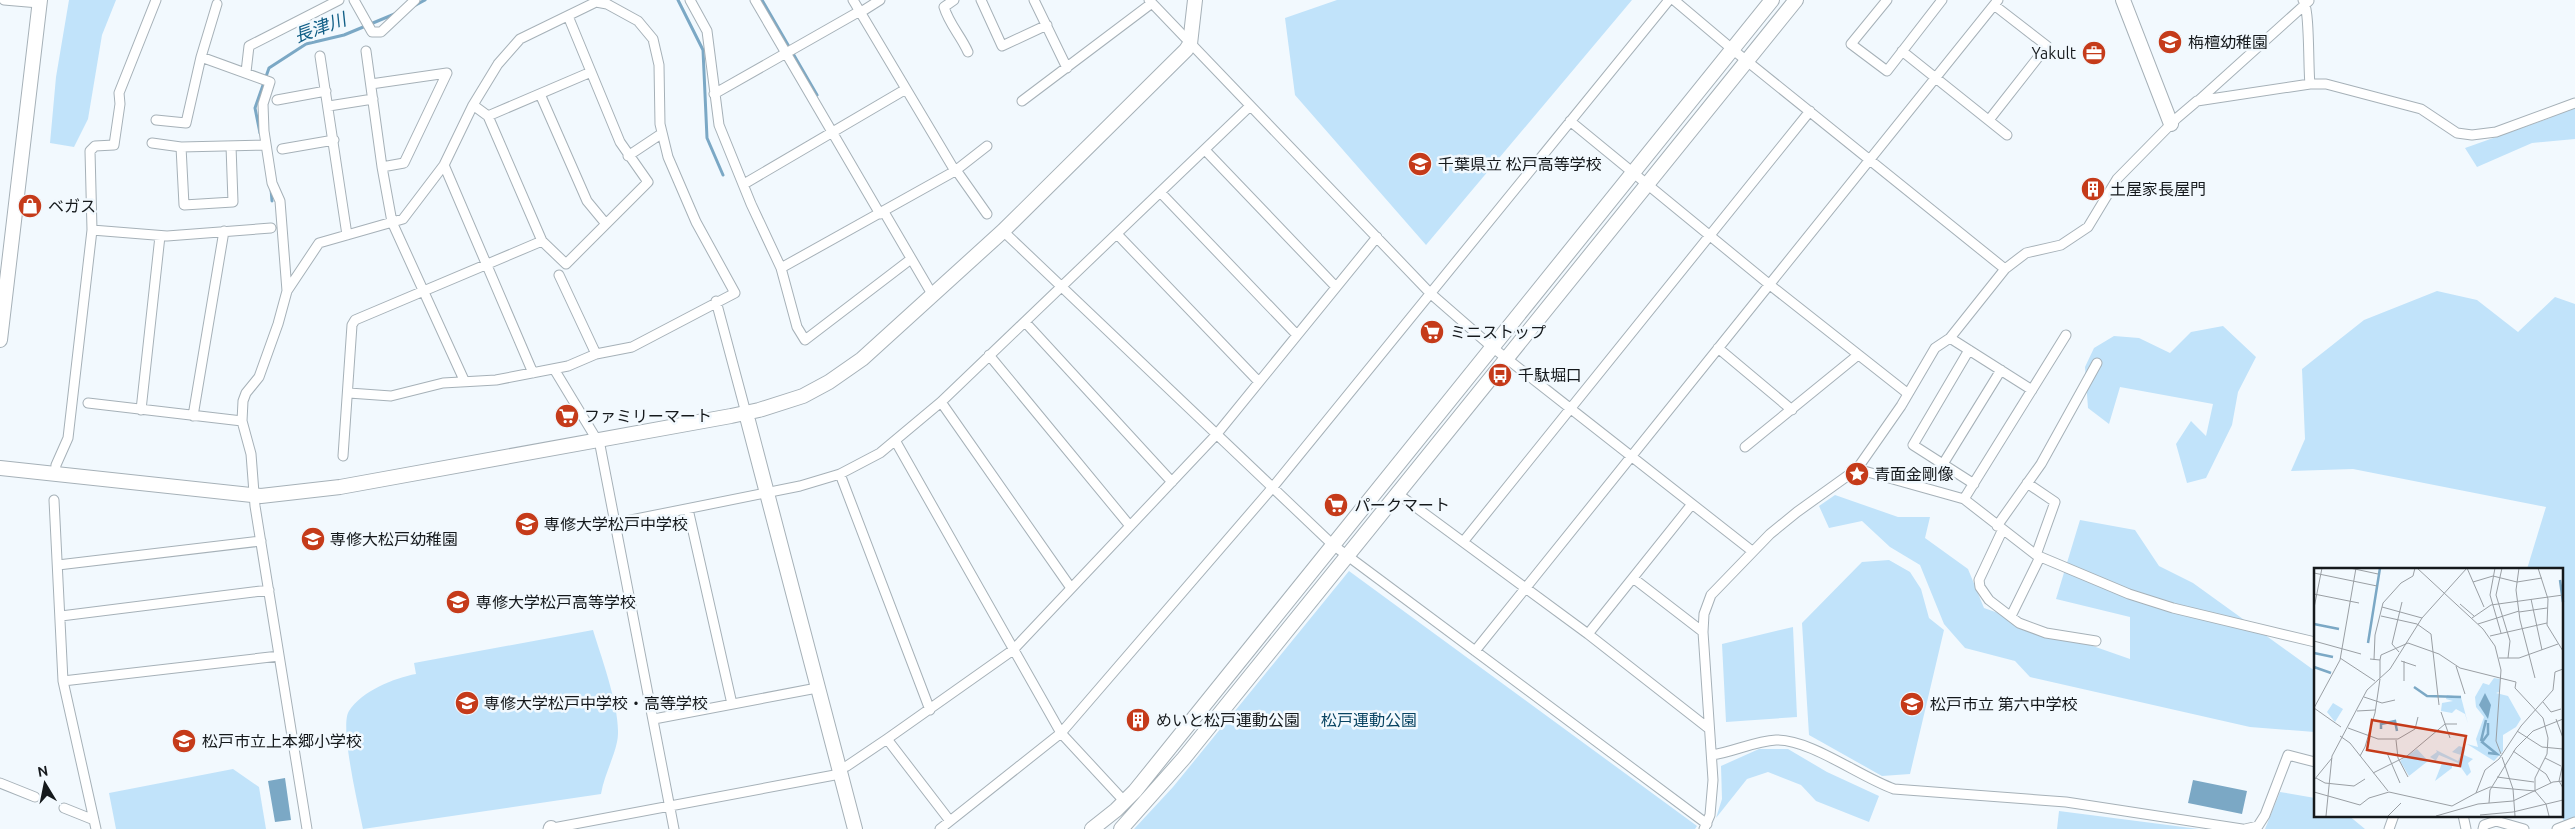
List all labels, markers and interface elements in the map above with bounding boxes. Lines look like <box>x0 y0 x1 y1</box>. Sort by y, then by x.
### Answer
water label: 長津川 <box>291 8 350 46</box>
school or university icon: 栴檀幼稚園 <box>2157 29 2183 55</box>
place label: 栴檀幼稚園 <box>2188 33 2268 51</box>
office icon: Yakult <box>2081 40 2107 66</box>
place label: Yakult <box>2031 44 2077 62</box>
school or university icon: 千葉県立 松戸高等学校 <box>1407 151 1433 177</box>
place label: 千葉県立 松戸高等学校 <box>1438 155 1602 173</box>
building icon: 土屋家長屋門 <box>2080 176 2106 202</box>
place label: 土屋家長屋門 <box>2110 180 2206 198</box>
shop icon: ベガス <box>17 193 43 219</box>
place label: ベガス <box>48 197 96 215</box>
supermarket icon: ミニストップ <box>1419 319 1445 345</box>
place label: ミニストップ <box>1450 323 1546 341</box>
bus stop icon: 千駄堀口 <box>1487 362 1513 388</box>
place label: 千駄堀口 <box>1518 366 1582 384</box>
supermarket icon: ファミリーマート <box>554 403 580 429</box>
place label: ファミリーマート <box>584 407 712 425</box>
place icon: 青面金剛像 <box>1844 461 1870 487</box>
place label: 青面金剛像 <box>1874 465 1954 483</box>
supermarket icon: パークマート <box>1323 492 1349 518</box>
place label: パークマート <box>1354 496 1450 514</box>
school or university icon: 専修大学松戸中学校 <box>514 511 540 537</box>
place label: 専修大学松戸中学校 <box>544 515 688 533</box>
school or university icon: 専修大松戸幼稚園 <box>300 526 326 552</box>
place label: 専修大松戸幼稚園 <box>330 530 458 548</box>
inset map <box>2314 568 2562 816</box>
school or university icon: 専修大学松戸高等学校 <box>445 589 471 615</box>
place label: 専修大学松戸高等学校 <box>476 593 636 611</box>
school or university icon: 専修大学松戸中学校・高等学校 <box>454 690 480 716</box>
school or university icon: 松戸市立 第六中学校 <box>1899 691 1925 717</box>
place label: 専修大学松戸中学校・高等学校 <box>484 694 708 712</box>
place label: 松戸市立 第六中学校 <box>1930 695 2078 713</box>
building icon: めいと松戸運動公園 <box>1125 707 1151 733</box>
place label: めいと松戸運動公園 <box>1156 711 1300 729</box>
park label: 松戸運動公園 <box>1321 711 1417 729</box>
school or university icon: 松戸市立上本郷小学校 <box>171 728 197 754</box>
place label: 松戸市立上本郷小学校 <box>202 732 362 750</box>
north arrow <box>20 759 70 809</box>
text: N <box>36 762 49 780</box>

